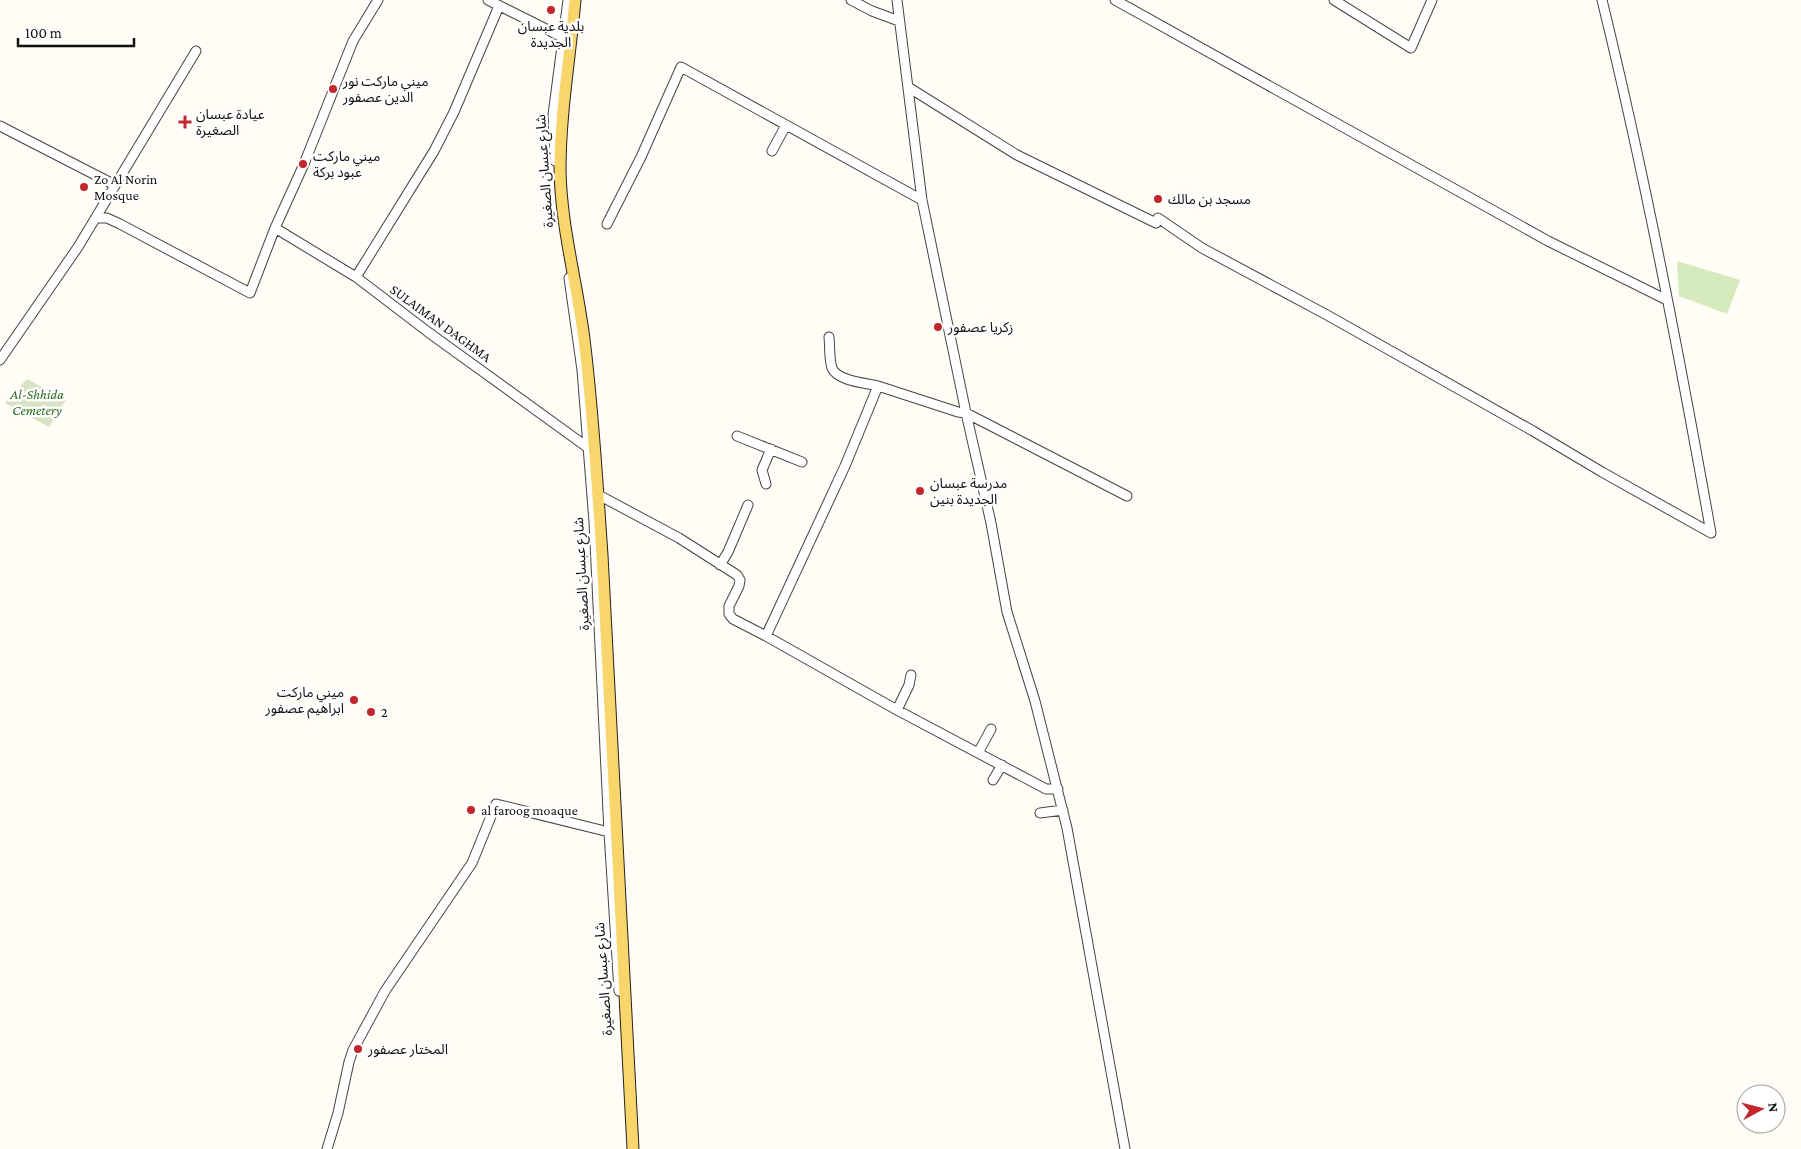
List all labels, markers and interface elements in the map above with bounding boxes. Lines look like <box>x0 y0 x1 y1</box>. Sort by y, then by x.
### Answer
marker: بلدية عبسان الجديدة <box>545 4 557 16</box>
scale bar <box>18 15 134 47</box>
place label: بلدية عبسان الجديدة <box>518 18 584 50</box>
text: 100 m <box>25 25 62 41</box>
place label: ميني ماركت نور الدين عصفور <box>342 73 429 106</box>
marker: ميني ماركت نور الدين عصفور <box>327 83 339 95</box>
place label: عيادة عبسان الصغيرة <box>196 106 265 139</box>
street label: شارع عبسان الصغيرة <box>532 114 559 228</box>
marker: عيادة عبسان الصغيرة <box>178 115 192 129</box>
place label: ميني ماركت عبود بركة <box>313 148 380 181</box>
marker: ميني ماركت عبود بركة <box>297 158 309 170</box>
place label: Zo Al Norin Mosque <box>94 171 158 203</box>
marker: Zo Al Norin Mosque <box>78 181 90 193</box>
place label: مسجد بن مالك <box>1168 191 1251 208</box>
marker: مسجد بن مالك <box>1152 193 1164 205</box>
street label: SULAIMAN DAGHMA <box>387 281 495 365</box>
place label: زكريا عصفور <box>947 319 1013 336</box>
marker: زكريا عصفور <box>932 321 944 333</box>
park label: Al-Shhida Cemetery <box>9 386 64 418</box>
place label: مدرسة عبسان الجديدة بنين <box>930 475 1007 508</box>
marker: مدرسة عبسان الجديدة بنين <box>914 485 926 497</box>
street label: شارع عبسان الصغيرة <box>570 517 595 631</box>
place label: ميني ماركت ابراهيم عصفور <box>265 684 344 719</box>
marker: ميني ماركت ابراهيم عصفور <box>348 694 360 706</box>
place label: 2 <box>381 704 388 720</box>
marker: 2 <box>365 706 377 718</box>
place label: al faroog moaque <box>481 802 578 818</box>
marker: al faroog moaque <box>465 804 477 816</box>
street label: شارع عبسان الصغيرة <box>591 922 618 1036</box>
place label: المختار عصفور <box>367 1041 448 1058</box>
marker: المختار عصفور <box>352 1043 364 1055</box>
north arrow <box>1736 1084 1786 1134</box>
text: N <box>1765 1102 1782 1114</box>

